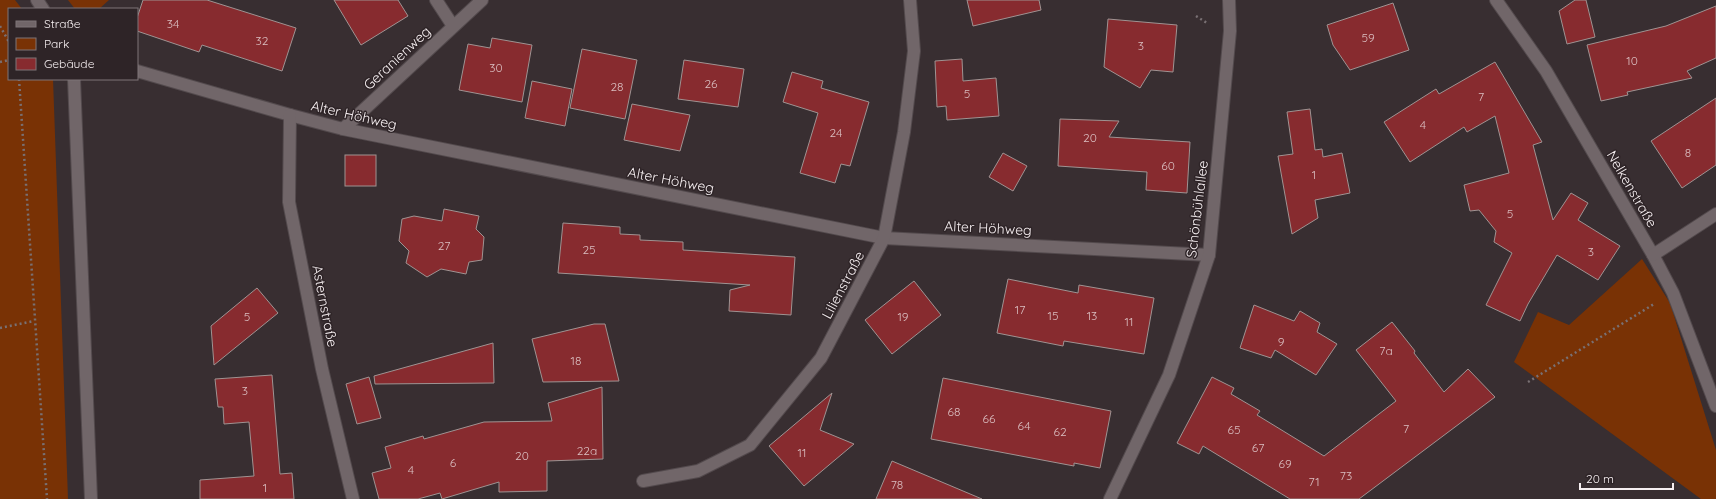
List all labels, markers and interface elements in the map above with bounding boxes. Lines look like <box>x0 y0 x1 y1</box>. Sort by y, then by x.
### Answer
legend <box>8 8 138 80</box>
text: Straße <box>44 16 81 31</box>
house number: 34 <box>167 16 179 31</box>
street label: Geranienweg <box>360 22 434 94</box>
house number: 59 <box>1361 30 1375 45</box>
house number: 32 <box>256 33 269 48</box>
text: Park <box>44 36 69 51</box>
house number: 3 <box>1138 38 1144 53</box>
house number: 10 <box>1626 53 1638 68</box>
text: Gebäude <box>44 56 95 71</box>
house number: 30 <box>489 60 503 75</box>
house number: 26 <box>704 76 718 91</box>
house number: 28 <box>610 79 624 94</box>
house number: 5 <box>964 86 970 101</box>
house number: 7 <box>1478 89 1484 104</box>
street label: Alter Höhweg <box>309 96 399 134</box>
house number: 4 <box>1420 117 1426 132</box>
house number: 24 <box>830 125 842 140</box>
house number: 20 <box>1083 130 1097 145</box>
house number: 8 <box>1685 145 1691 160</box>
street label: Nelkenstraße <box>1603 147 1661 231</box>
house number: 60 <box>1161 158 1175 173</box>
street label: Schönbühlallee <box>1182 159 1212 259</box>
street label: Alter Höhweg <box>626 163 716 197</box>
house number: 1 <box>1312 167 1316 182</box>
house number: 5 <box>1507 206 1513 221</box>
street label: Alter Höhweg <box>944 217 1032 239</box>
house number: 27 <box>438 238 450 253</box>
house number: 25 <box>582 242 596 257</box>
house number: 3 <box>1588 244 1594 259</box>
street label: Lilienstraße <box>818 248 868 322</box>
street label: Asternstraße <box>308 263 342 349</box>
house number: 17 <box>1015 302 1025 317</box>
house number: 15 <box>1048 308 1058 323</box>
house number: 13 <box>1087 308 1097 323</box>
house number: 5 <box>244 309 250 324</box>
house number: 19 <box>897 309 909 324</box>
house number: 11 <box>1125 314 1133 329</box>
house number: 9 <box>1278 334 1285 349</box>
house number: 7a <box>1379 343 1393 358</box>
house number: 18 <box>571 353 581 368</box>
house number: 3 <box>242 383 248 398</box>
house number: 68 <box>948 404 960 419</box>
house number: 66 <box>983 411 996 426</box>
house number: 64 <box>1018 418 1030 433</box>
house number: 7 <box>1403 421 1409 436</box>
house number: 65 <box>1228 422 1241 437</box>
house number: 62 <box>1053 424 1067 439</box>
house number: 67 <box>1252 440 1264 455</box>
house number: 22a <box>577 443 597 458</box>
house number: 11 <box>798 445 806 460</box>
house number: 20 <box>515 448 529 463</box>
house number: 6 <box>450 455 457 470</box>
house number: 69 <box>1278 456 1292 471</box>
house number: 4 <box>408 462 414 477</box>
scale bar <box>1580 465 1673 491</box>
house number: 73 <box>1340 468 1352 483</box>
text: 20 m <box>1586 471 1614 486</box>
house number: 71 <box>1308 474 1320 489</box>
house number: 78 <box>891 477 903 492</box>
house number: 1 <box>263 480 267 495</box>

